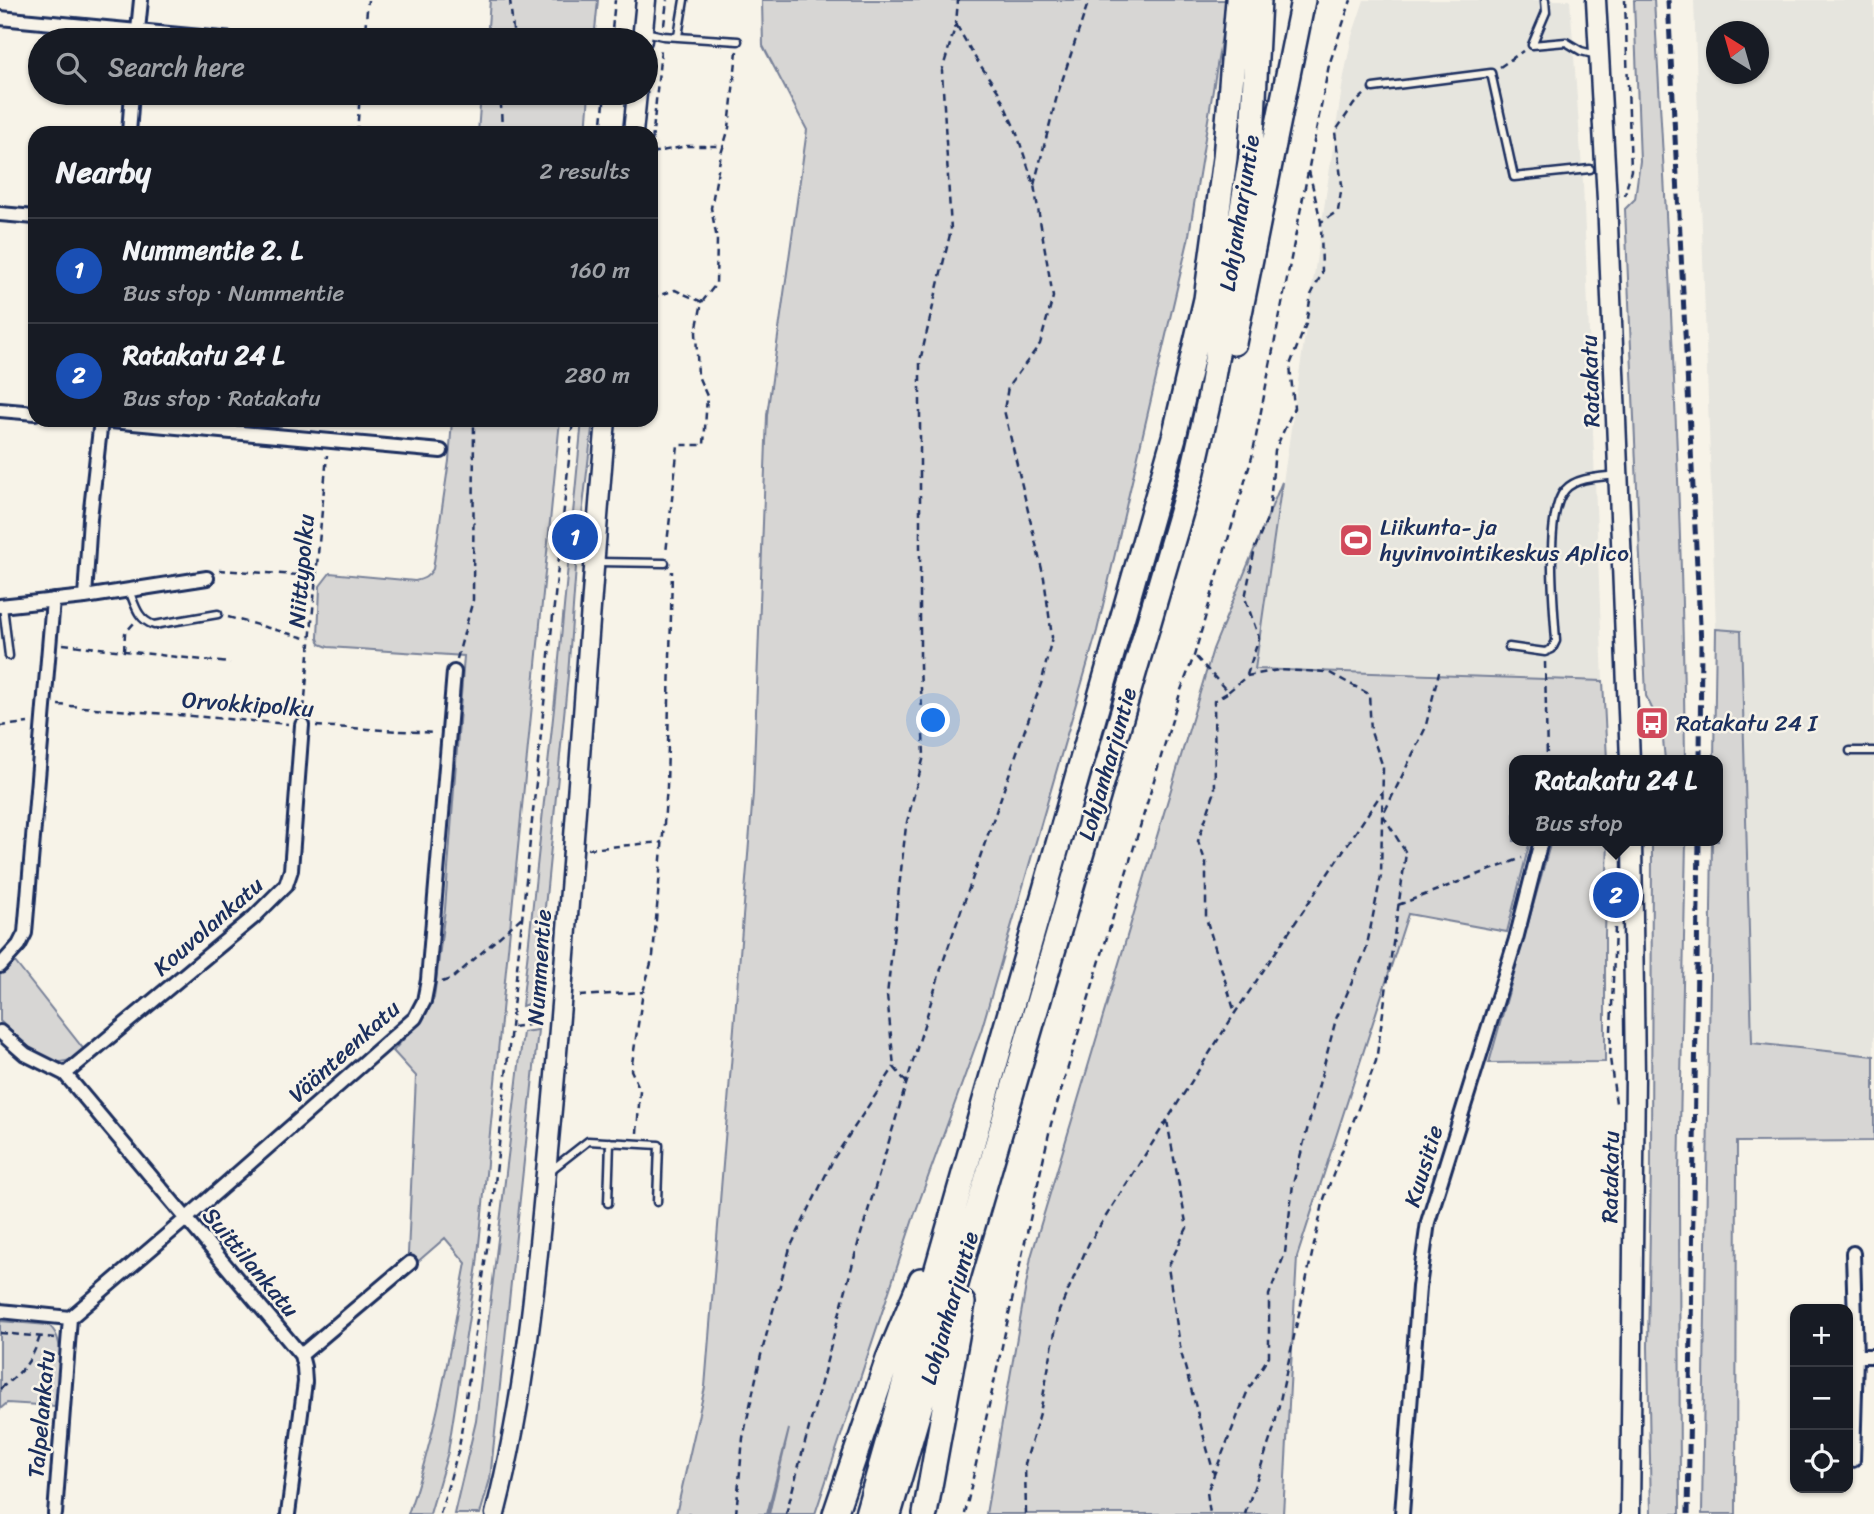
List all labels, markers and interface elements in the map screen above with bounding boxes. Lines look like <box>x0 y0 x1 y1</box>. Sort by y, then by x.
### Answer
north arrow <box>1706 21 1769 84</box>
search box <box>28 28 658 105</box>
text: Search here <box>108 44 245 90</box>
icon: search <box>52 48 90 86</box>
street label: Lohjanharjuntie <box>1207 132 1272 294</box>
text: Nearby <box>56 145 151 199</box>
text: 2 results <box>539 151 630 192</box>
text: Nummentie 2. L <box>123 227 303 273</box>
text: 1 <box>74 250 84 291</box>
text: 160 m <box>569 250 630 291</box>
text: Bus stop · Nummentie <box>123 273 344 314</box>
text: Ratakatu 24 L <box>123 332 284 378</box>
street label: Ratakatu <box>1568 333 1613 428</box>
text: 2 <box>72 355 86 396</box>
text: 280 m <box>565 355 630 396</box>
text: Bus stop · Ratakatu <box>123 378 321 419</box>
place label: Liikunta- ja hyvinvointikeskus Aplico <box>1379 507 1629 574</box>
pin: 1 <box>552 511 598 563</box>
street label: Niittypolku <box>276 512 327 630</box>
sports icon: Liikunta- ja hyvinvointikeskus Aplico <box>1337 521 1375 559</box>
street label: Orvokkipolku <box>181 679 316 730</box>
street label: Lohjanharjuntie <box>1066 683 1149 846</box>
your location <box>916 703 950 737</box>
place label: Ratakatu 24 I <box>1676 703 1819 744</box>
bus stop icon: Ratakatu 24 I <box>1633 704 1671 742</box>
popup <box>1509 755 1723 846</box>
text: Ratakatu 24 L <box>1535 757 1697 803</box>
text: Bus stop <box>1535 803 1622 844</box>
street label: Kouvolankatu <box>143 866 273 987</box>
pin: 2 <box>1593 869 1639 921</box>
street label: Nummentie <box>515 908 564 1026</box>
street label: Väänteenkatu <box>279 989 411 1113</box>
street label: Kuusitie <box>1392 1120 1455 1212</box>
street label: Ratakatu <box>1589 1130 1632 1224</box>
street label: Suittilankatu <box>191 1197 310 1327</box>
street label: Lohjanharjuntie <box>908 1227 991 1390</box>
map controls <box>1790 1304 1853 1493</box>
button: + <box>1790 1304 1853 1367</box>
street label: Talpelankatu <box>15 1348 68 1480</box>
button: − <box>1790 1367 1853 1430</box>
button: locate <box>1790 1430 1853 1493</box>

